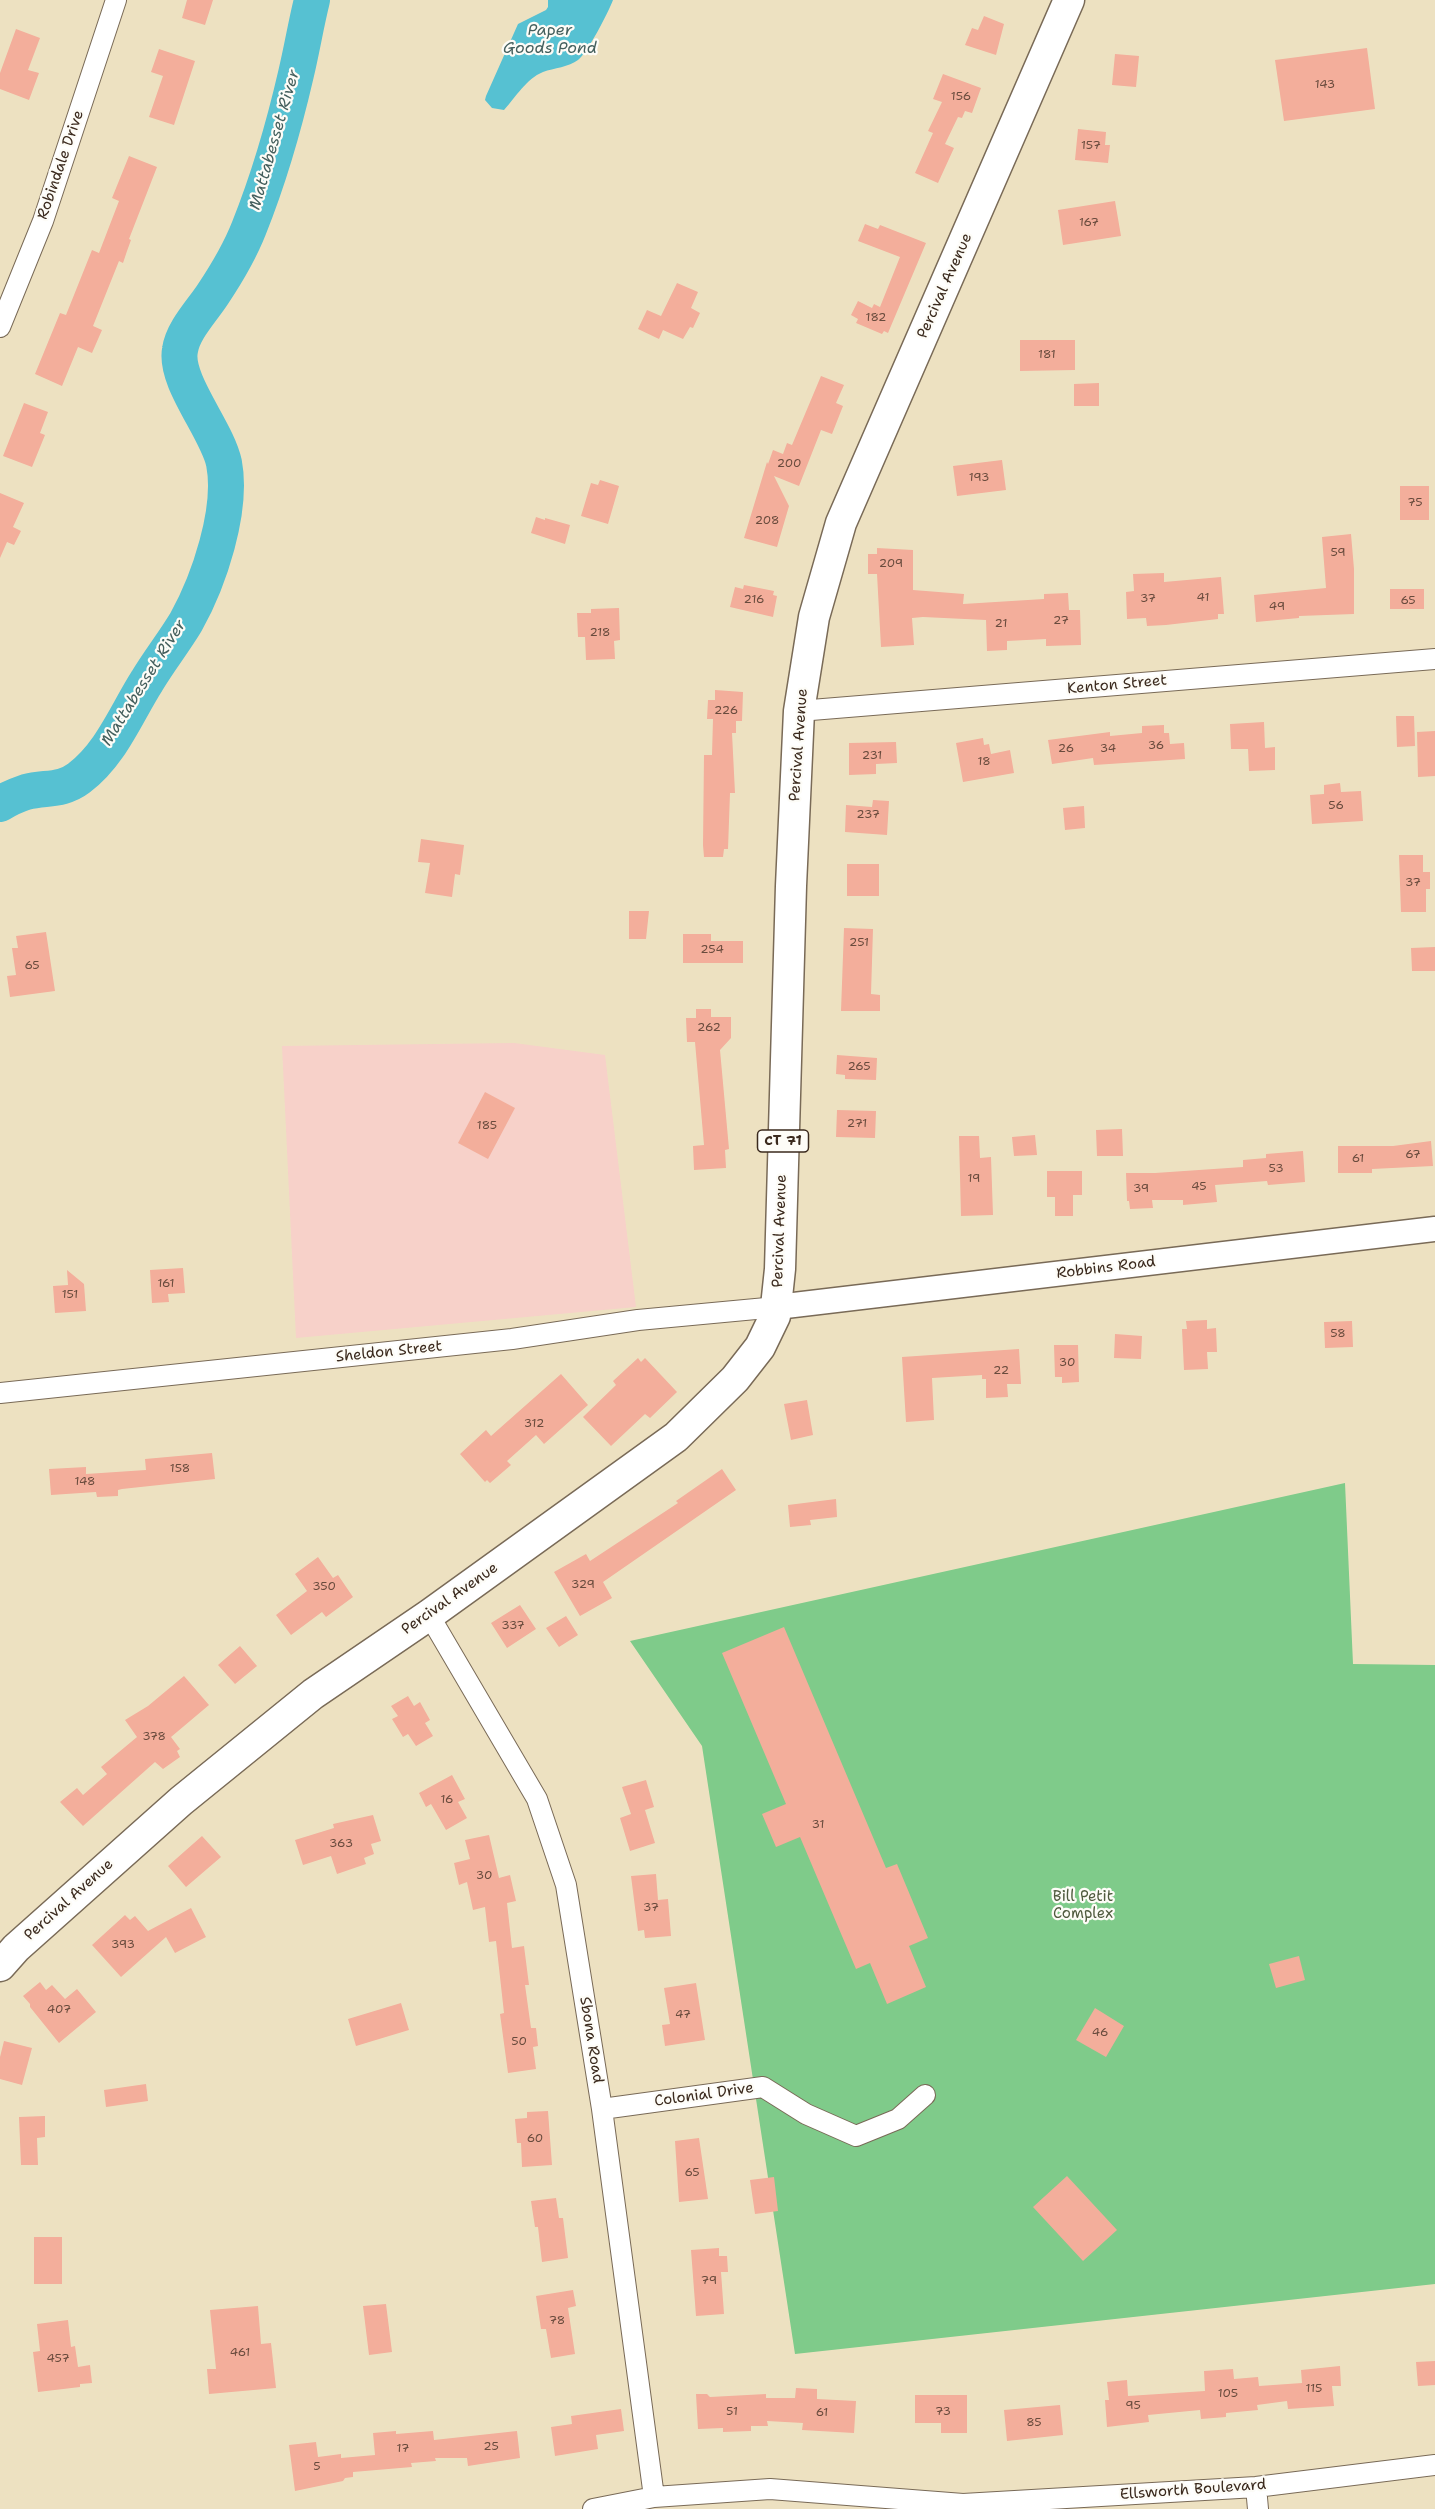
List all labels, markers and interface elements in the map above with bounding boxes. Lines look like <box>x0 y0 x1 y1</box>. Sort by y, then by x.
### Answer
water label: Paper Goods Pond <box>503 21 597 59</box>
water label: Mattabesset River <box>246 68 304 212</box>
house number: 143 <box>1315 78 1335 92</box>
house number: 156 <box>951 90 971 104</box>
street label: Robindale Drive <box>34 108 88 222</box>
house number: 157 <box>1081 139 1101 153</box>
house number: 167 <box>1079 216 1099 230</box>
street label: Percival Avenue <box>914 231 976 341</box>
house number: 182 <box>866 311 886 325</box>
house number: 181 <box>1038 348 1056 362</box>
house number: 200 <box>777 457 801 471</box>
house number: 193 <box>969 471 989 485</box>
house number: 75 <box>1407 496 1423 510</box>
house number: 208 <box>755 514 779 528</box>
house number: 59 <box>1330 546 1346 560</box>
house number: 209 <box>879 557 903 571</box>
house number: 41 <box>1197 591 1209 605</box>
house number: 37 <box>1140 592 1156 606</box>
house number: 216 <box>744 593 764 607</box>
house number: 65 <box>1400 594 1416 608</box>
house number: 49 <box>1269 600 1285 614</box>
house number: 27 <box>1053 614 1069 628</box>
water label: Mattabesset River <box>97 616 191 750</box>
house number: 21 <box>995 617 1007 631</box>
house number: 218 <box>589 626 611 640</box>
street label: Kenton Street <box>1066 672 1168 698</box>
street label: Percival Avenue <box>786 688 812 802</box>
house number: 226 <box>714 704 738 718</box>
house number: 36 <box>1148 739 1164 753</box>
house number: 26 <box>1058 742 1074 756</box>
house number: 34 <box>1100 742 1116 756</box>
house number: 231 <box>862 749 882 763</box>
house number: 18 <box>977 755 991 769</box>
house number: 56 <box>1328 799 1344 813</box>
house number: 237 <box>856 808 880 822</box>
house number: 37 <box>1405 876 1421 890</box>
house number: 251 <box>849 936 869 950</box>
house number: 254 <box>700 943 724 957</box>
house number: 65 <box>24 959 40 973</box>
house number: 262 <box>697 1021 721 1035</box>
house number: 265 <box>847 1060 871 1074</box>
house number: 271 <box>847 1117 867 1131</box>
house number: 185 <box>477 1119 497 1133</box>
road number: CT 71 <box>758 1130 808 1152</box>
house number: 67 <box>1405 1148 1421 1162</box>
house number: 61 <box>1352 1152 1364 1166</box>
house number: 53 <box>1268 1162 1284 1176</box>
house number: 19 <box>968 1172 980 1186</box>
street label: Percival Avenue <box>769 1174 791 1288</box>
house number: 45 <box>1191 1180 1207 1194</box>
house number: 39 <box>1133 1182 1149 1196</box>
street label: Robbins Road <box>1055 1253 1157 1283</box>
house number: 161 <box>157 1277 175 1291</box>
house number: 151 <box>62 1288 78 1302</box>
house number: 58 <box>1330 1327 1346 1341</box>
street label: Sheldon Street <box>335 1337 443 1367</box>
house number: 30 <box>1059 1356 1075 1370</box>
house number: 22 <box>993 1364 1009 1378</box>
house number: 312 <box>524 1417 544 1431</box>
house number: 158 <box>170 1462 190 1476</box>
house number: 148 <box>75 1475 95 1489</box>
street label: Percival Avenue <box>398 1559 502 1639</box>
house number: 329 <box>571 1578 595 1592</box>
house number: 350 <box>312 1580 336 1594</box>
house number: 337 <box>501 1619 525 1633</box>
house number: 378 <box>142 1730 166 1744</box>
house number: 16 <box>440 1793 454 1807</box>
house number: 31 <box>812 1818 824 1832</box>
house number: 363 <box>329 1837 353 1851</box>
street label: Percival Avenue <box>21 1855 117 1945</box>
house number: 30 <box>476 1869 492 1883</box>
park label: Bill Petit Complex <box>1053 1888 1113 1923</box>
house number: 37 <box>643 1901 659 1915</box>
house number: 393 <box>111 1938 135 1952</box>
street label: Sbona Road <box>575 1995 607 2085</box>
house number: 407 <box>47 2003 71 2017</box>
house number: 47 <box>675 2008 691 2022</box>
house number: 46 <box>1092 2026 1108 2040</box>
house number: 50 <box>511 2035 527 2049</box>
street label: Colonial Drive <box>653 2079 755 2111</box>
house number: 60 <box>527 2132 543 2146</box>
house number: 65 <box>684 2166 700 2180</box>
house number: 79 <box>701 2274 717 2288</box>
house number: 78 <box>549 2314 565 2328</box>
house number: 461 <box>230 2346 250 2360</box>
house number: 457 <box>46 2352 70 2366</box>
house number: 115 <box>1306 2382 1322 2396</box>
house number: 105 <box>1218 2387 1238 2401</box>
house number: 95 <box>1125 2399 1141 2413</box>
house number: 51 <box>726 2405 738 2419</box>
house number: 73 <box>935 2405 951 2419</box>
house number: 61 <box>816 2406 828 2420</box>
house number: 85 <box>1026 2416 1042 2430</box>
house number: 25 <box>483 2440 499 2454</box>
house number: 17 <box>397 2442 409 2456</box>
house number: 5 <box>313 2460 321 2474</box>
street label: Ellsworth Boulevard <box>1119 2476 1267 2504</box>

